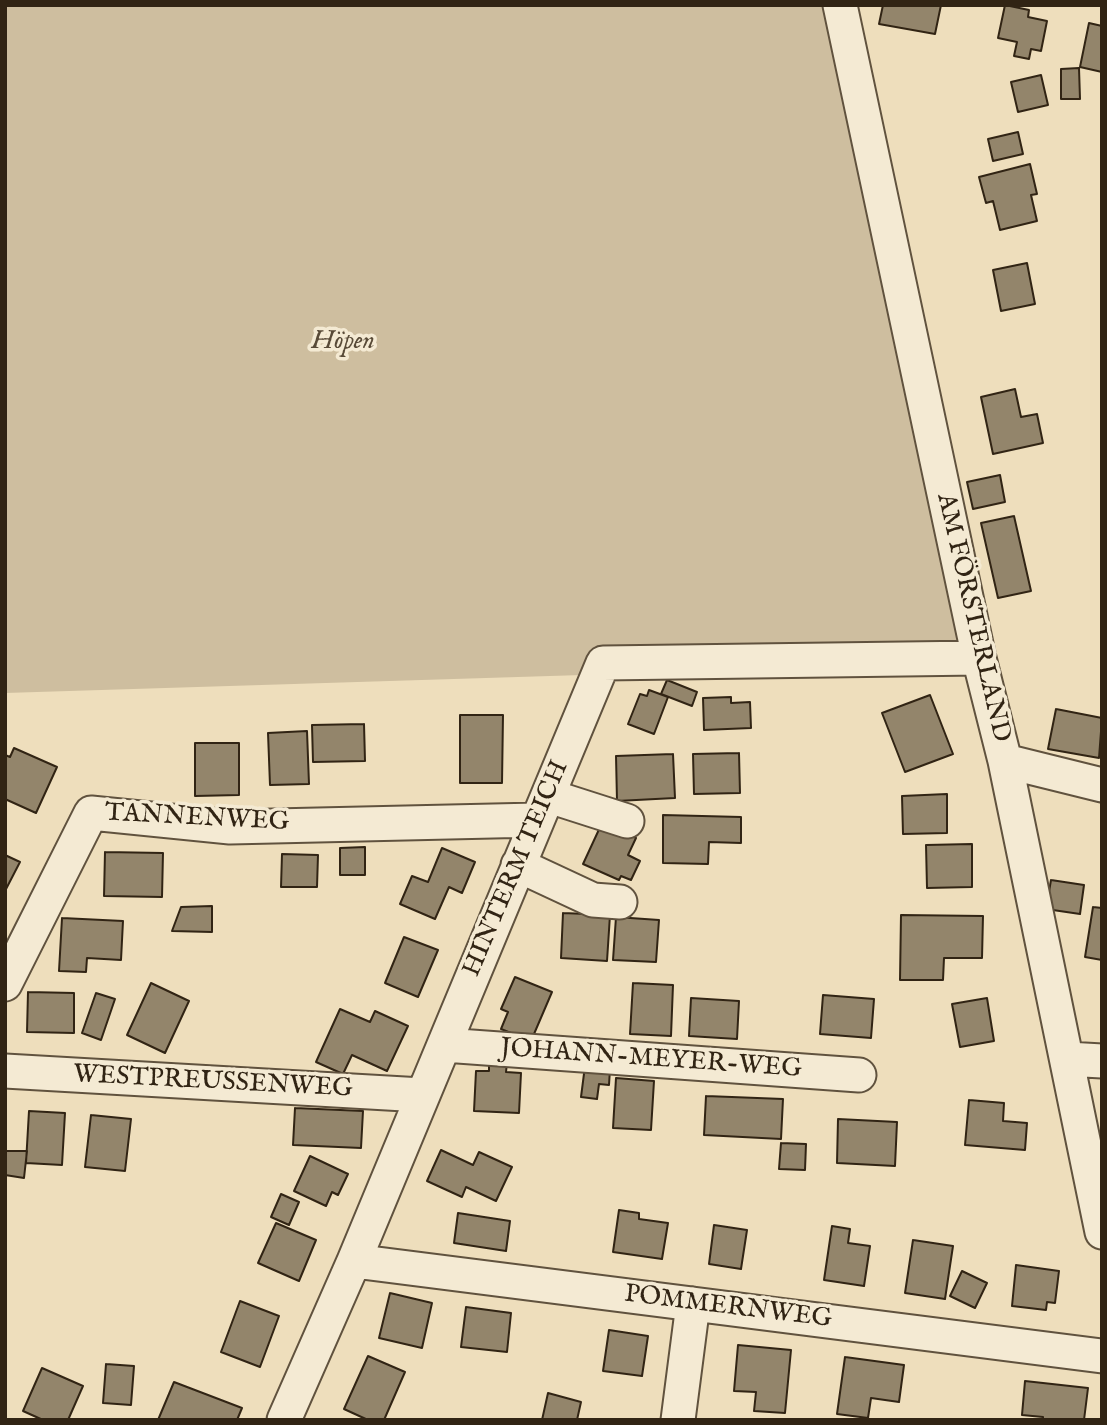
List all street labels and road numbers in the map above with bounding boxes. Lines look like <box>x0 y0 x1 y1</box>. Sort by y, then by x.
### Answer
street label: AM FÖRSTERLAND <box>928 491 1016 745</box>
street label: HINTERM TEICH <box>457 756 577 982</box>
street label: TANNENWEG <box>104 799 290 839</box>
street label: JOHANN-MEYER-WEG <box>499 1034 803 1086</box>
street label: WESTPREUSSENWEG <box>72 1060 354 1106</box>
street label: POMMERNWEG <box>622 1280 834 1336</box>

